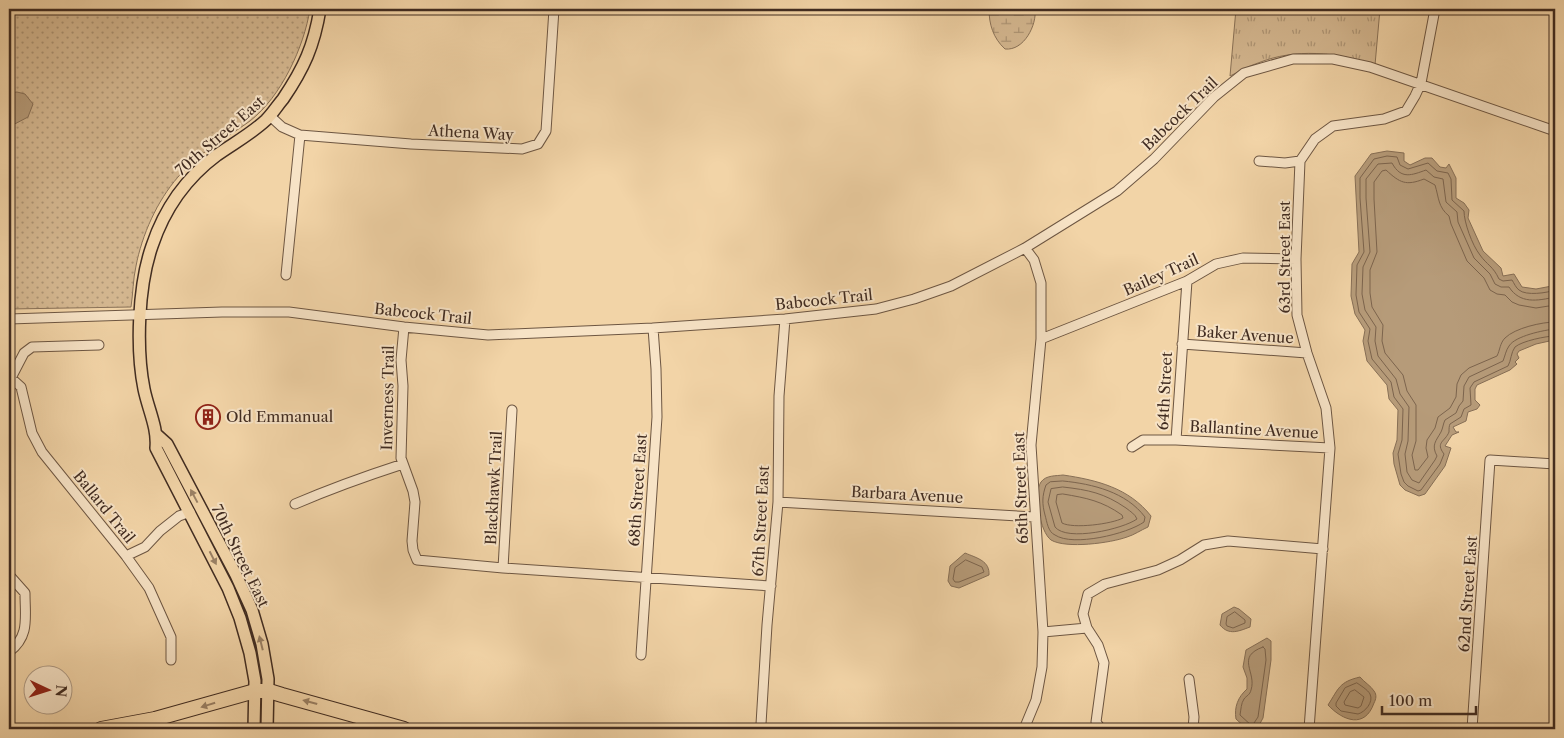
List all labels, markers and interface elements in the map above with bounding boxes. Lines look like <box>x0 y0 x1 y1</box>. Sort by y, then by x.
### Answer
street label: Babcock Trail <box>1138 72 1222 154</box>
street label: 70th Street East <box>171 91 269 180</box>
street label: Athena Way <box>427 121 515 144</box>
street label: 63rd Street East <box>1275 200 1294 313</box>
street label: Bailey Trail <box>1120 249 1202 300</box>
street label: Babcock Trail <box>774 285 874 314</box>
street label: Babcock Trail <box>373 299 473 328</box>
street label: Baker Avenue <box>1196 322 1294 347</box>
street label: Inverness Trail <box>377 345 398 451</box>
street label: 64th Street <box>1153 351 1176 431</box>
building icon: Old Emmanual <box>195 404 221 430</box>
place label: Old Emmanual <box>226 407 334 426</box>
street label: Ballantine Avenue <box>1189 417 1319 442</box>
street label: Blackhawk Trail <box>481 430 506 545</box>
street label: 65th Street East <box>1009 431 1032 544</box>
street label: 68th Street East <box>624 432 651 547</box>
street label: 67th Street East <box>748 464 773 577</box>
street label: Ballard Trail <box>69 467 140 547</box>
street label: Barbara Avenue <box>850 482 964 507</box>
one-way arrow <box>190 489 198 503</box>
street label: 70th Street East <box>207 501 274 611</box>
street label: 62nd Street East <box>1454 535 1481 653</box>
one-way arrow <box>209 550 217 565</box>
one-way arrow <box>257 636 265 651</box>
north arrow <box>22 666 72 716</box>
scale bar <box>1382 683 1475 715</box>
text: N <box>52 684 70 698</box>
text: 100 m <box>1389 691 1432 710</box>
one-way arrow <box>303 698 318 706</box>
one-way arrow <box>201 701 216 709</box>

